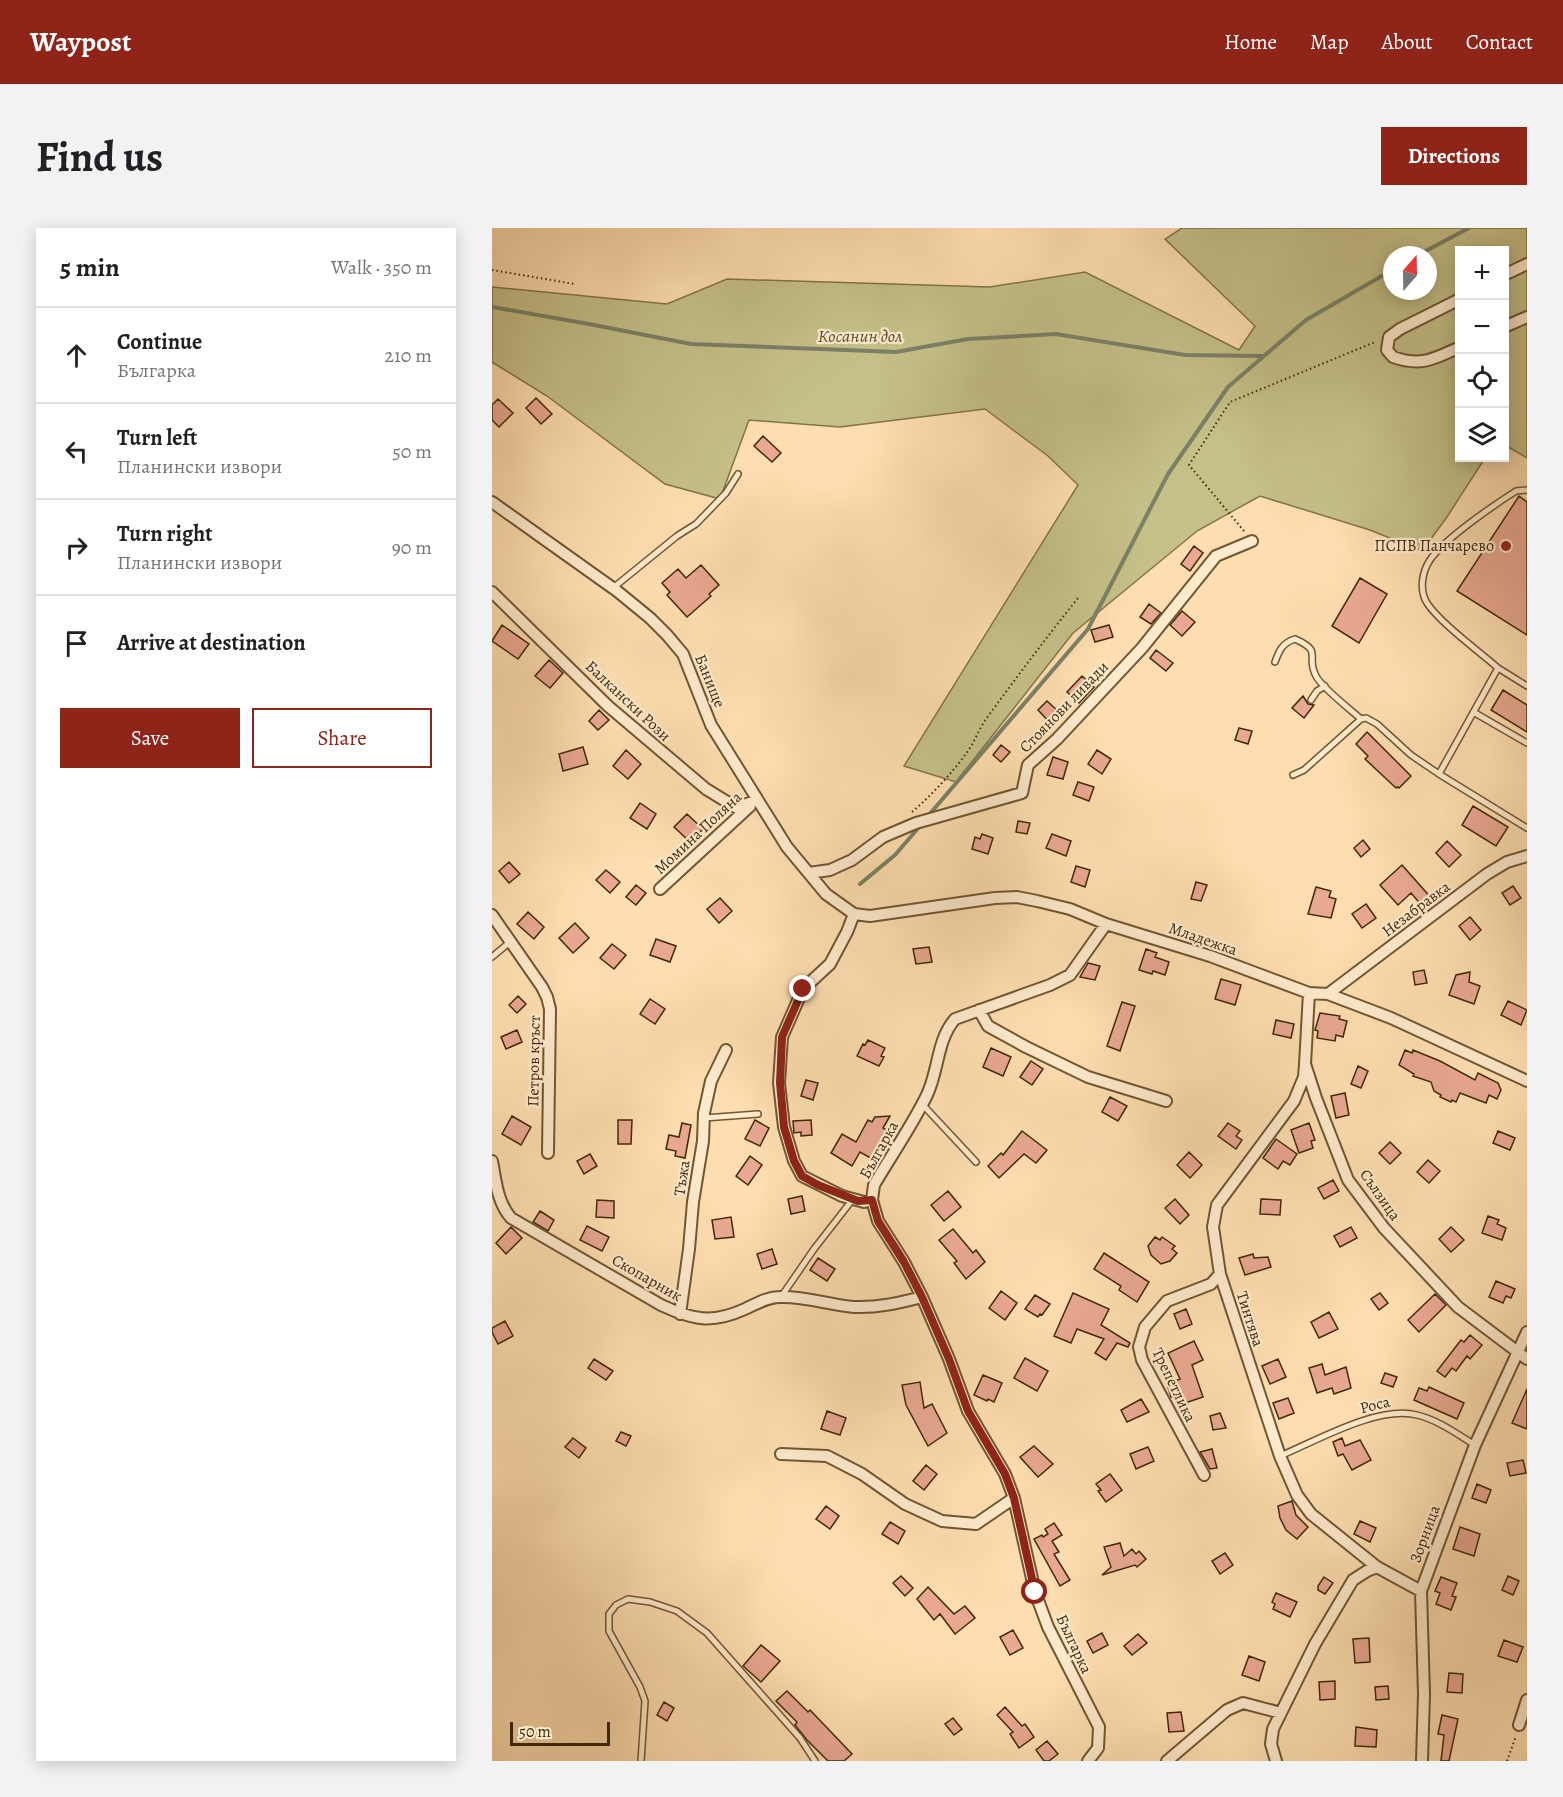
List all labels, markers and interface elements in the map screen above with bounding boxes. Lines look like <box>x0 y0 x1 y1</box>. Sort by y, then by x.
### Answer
text: Waypost <box>30 23 131 61</box>
text: Home <box>1224 28 1277 56</box>
text: Map <box>1310 28 1348 56</box>
text: About <box>1381 28 1433 56</box>
text: Contact <box>1466 28 1533 56</box>
button: Directions <box>1381 127 1527 185</box>
text: Find us <box>36 128 163 185</box>
north arrow <box>1383 246 1437 300</box>
map controls <box>1455 246 1509 462</box>
button: + <box>1455 246 1509 300</box>
text: 5 min <box>60 250 120 285</box>
text: Walk · 350 m <box>331 254 432 281</box>
button: − <box>1455 300 1509 354</box>
water label: Косанин дол <box>818 324 902 348</box>
text: Continue <box>117 327 202 357</box>
icon: ahead <box>60 339 93 372</box>
text: 210 m <box>384 342 432 369</box>
button: locate <box>1455 354 1509 408</box>
text: Българка <box>117 357 196 384</box>
button: layers <box>1455 408 1509 462</box>
text: Turn left <box>117 423 197 453</box>
icon: left <box>60 435 93 468</box>
text: 50 m <box>392 438 432 465</box>
text: Планински извори <box>117 453 282 480</box>
text: Turn right <box>117 519 213 549</box>
icon: right <box>60 531 93 564</box>
text: 90 m <box>392 534 432 561</box>
place label: ПСПВ Панчарево <box>1374 535 1494 557</box>
marker: ПСПВ Панчарево <box>1499 539 1513 553</box>
text: Планински извори <box>117 549 282 576</box>
icon: arrive <box>60 627 93 660</box>
text: Arrive at destination <box>117 628 306 658</box>
street label: Банище <box>689 651 731 711</box>
street label: Балкански Рози <box>580 656 676 746</box>
street label: Стоянови ливади <box>1015 656 1113 758</box>
button: Save <box>60 708 240 768</box>
button: Share <box>252 708 432 768</box>
street label: Момина Поляна <box>649 786 747 880</box>
street label: Незабравка <box>1377 876 1455 942</box>
street label: Младежка <box>1166 917 1241 961</box>
route end <box>789 975 815 1001</box>
street label: Петров кръст <box>522 1015 546 1107</box>
street label: Българка <box>854 1116 904 1183</box>
street label: Тъжа <box>668 1158 696 1197</box>
street label: Сълзица <box>1354 1165 1406 1226</box>
street label: Скопарник <box>608 1249 686 1307</box>
street label: Тинтява <box>1231 1289 1269 1350</box>
street label: Трепетлика <box>1147 1344 1202 1426</box>
street label: Роса <box>1358 1391 1393 1419</box>
street label: Зорница <box>1404 1502 1446 1566</box>
route start <box>1021 1578 1047 1604</box>
street label: Българка <box>1051 1611 1098 1678</box>
scale bar <box>510 1719 610 1746</box>
text: 50 m <box>519 1721 551 1743</box>

